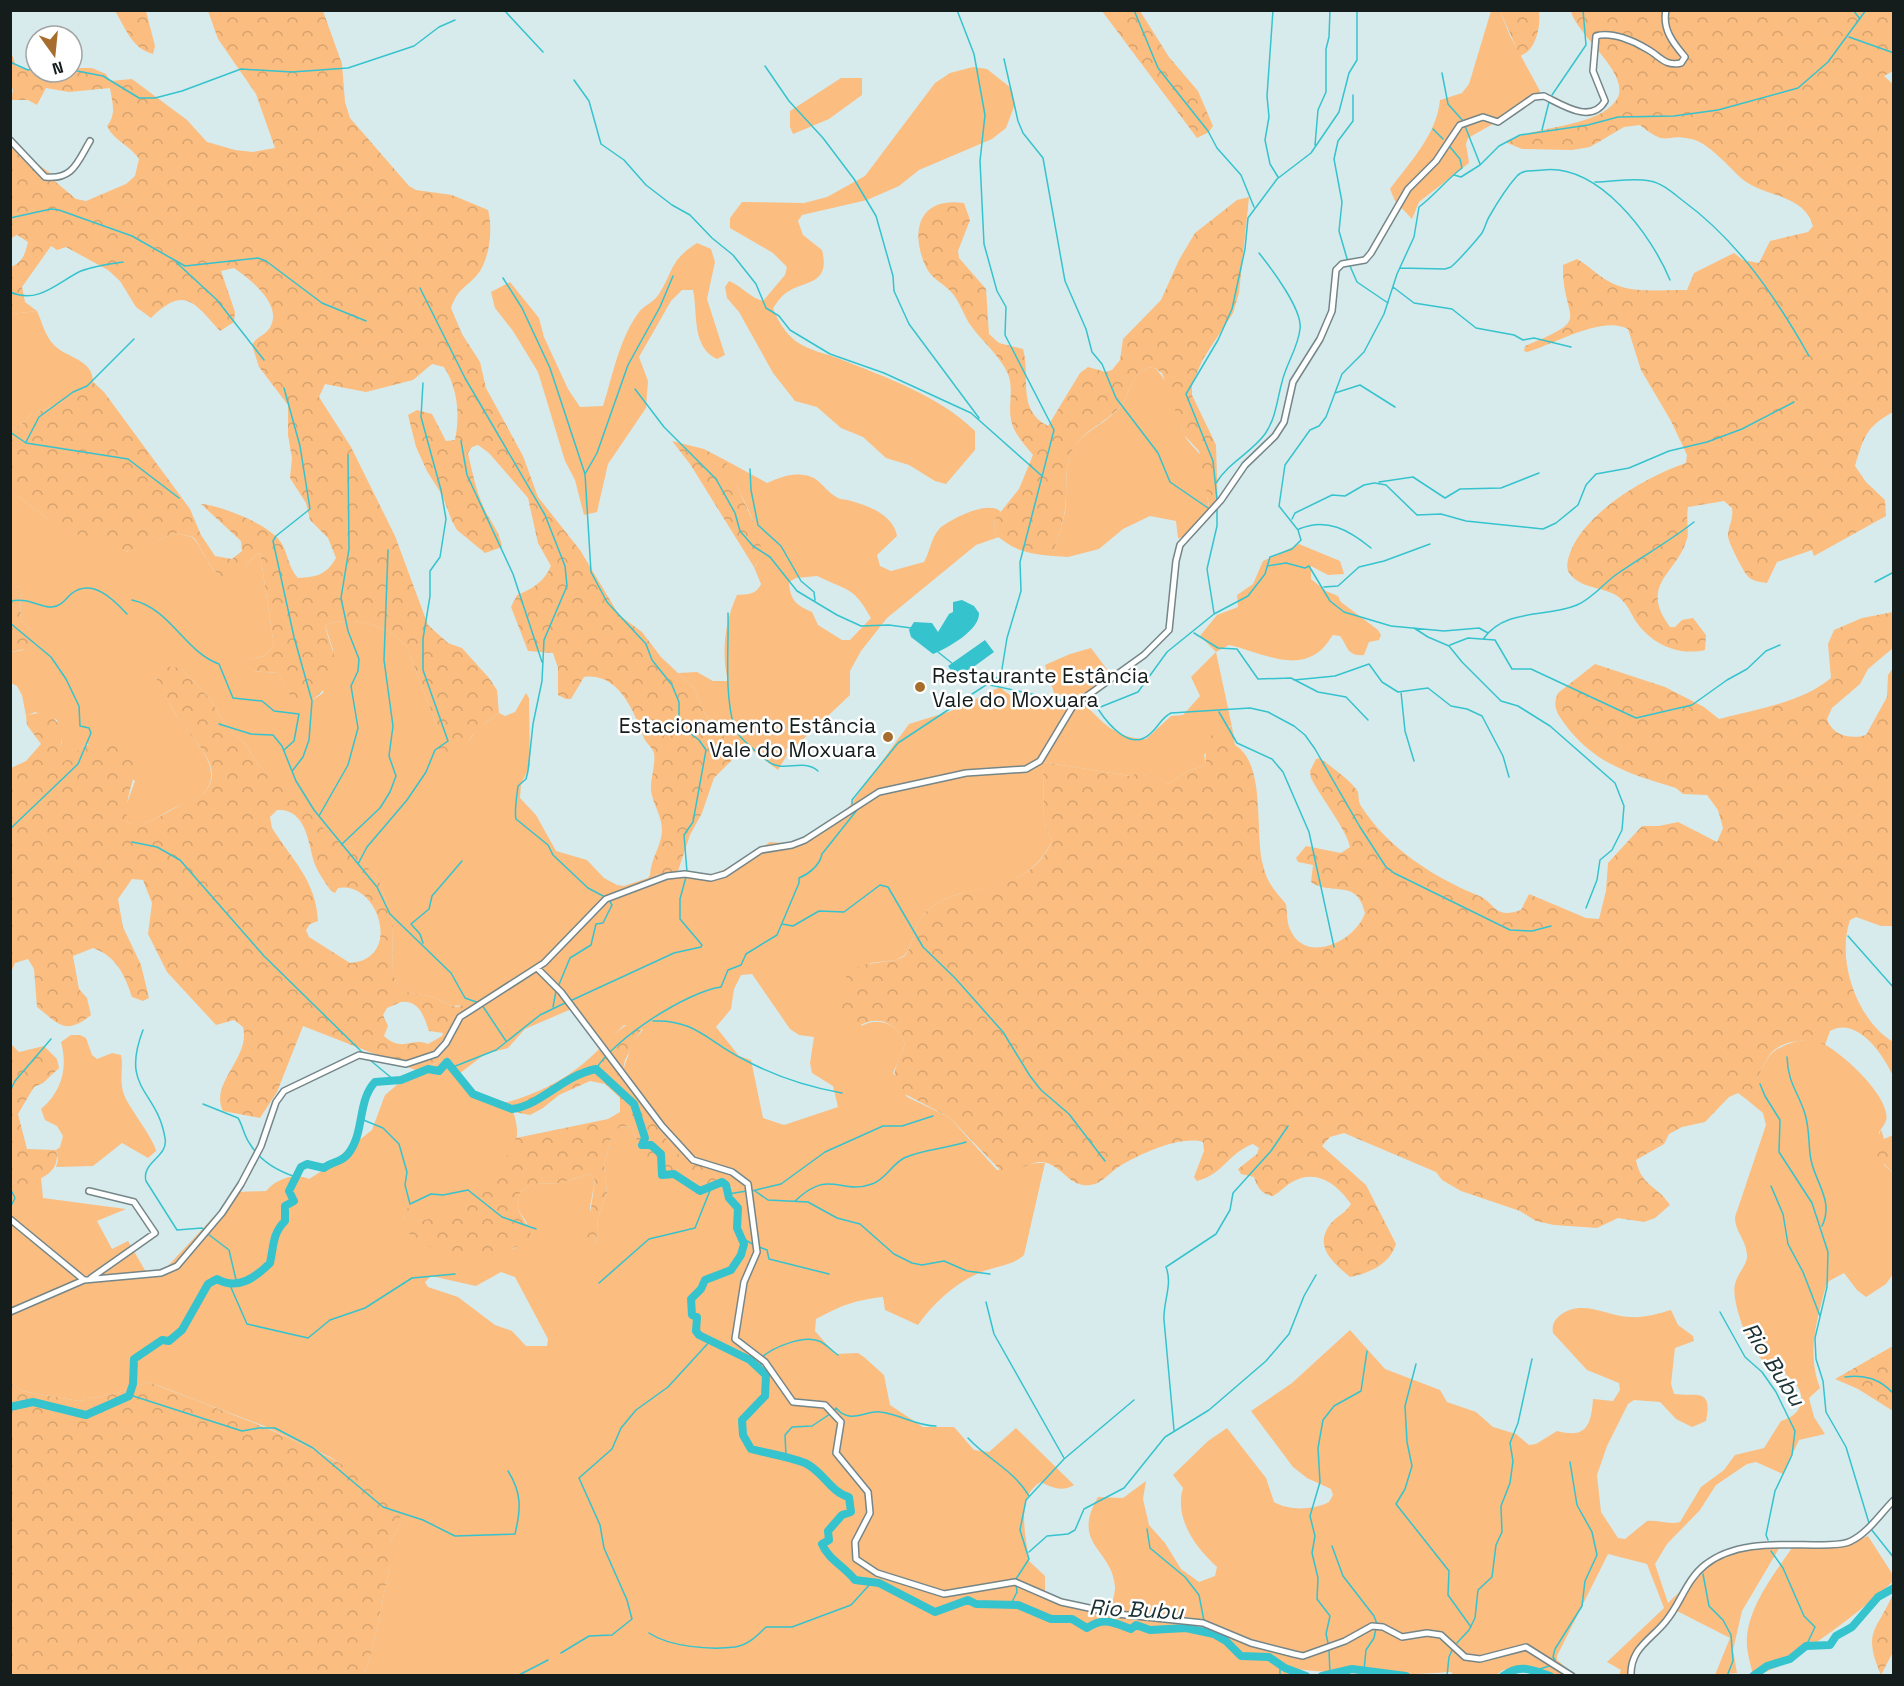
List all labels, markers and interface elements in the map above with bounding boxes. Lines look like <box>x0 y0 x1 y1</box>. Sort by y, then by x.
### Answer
north arrow <box>24 24 84 84</box>
text: N <box>50 56 66 80</box>
place label: Restaurante Estância Vale do Moxuara <box>932 662 1149 713</box>
marker: Restaurante Estância Vale do Moxuara <box>913 680 927 694</box>
place label: Estacionamento Estância Vale do Moxuara <box>619 712 876 763</box>
marker: Estacionamento Estância Vale do Moxuara <box>881 730 895 744</box>
water label: Rio Bubu <box>1737 1317 1812 1412</box>
water label: Rio Bubu <box>1088 1593 1185 1626</box>

